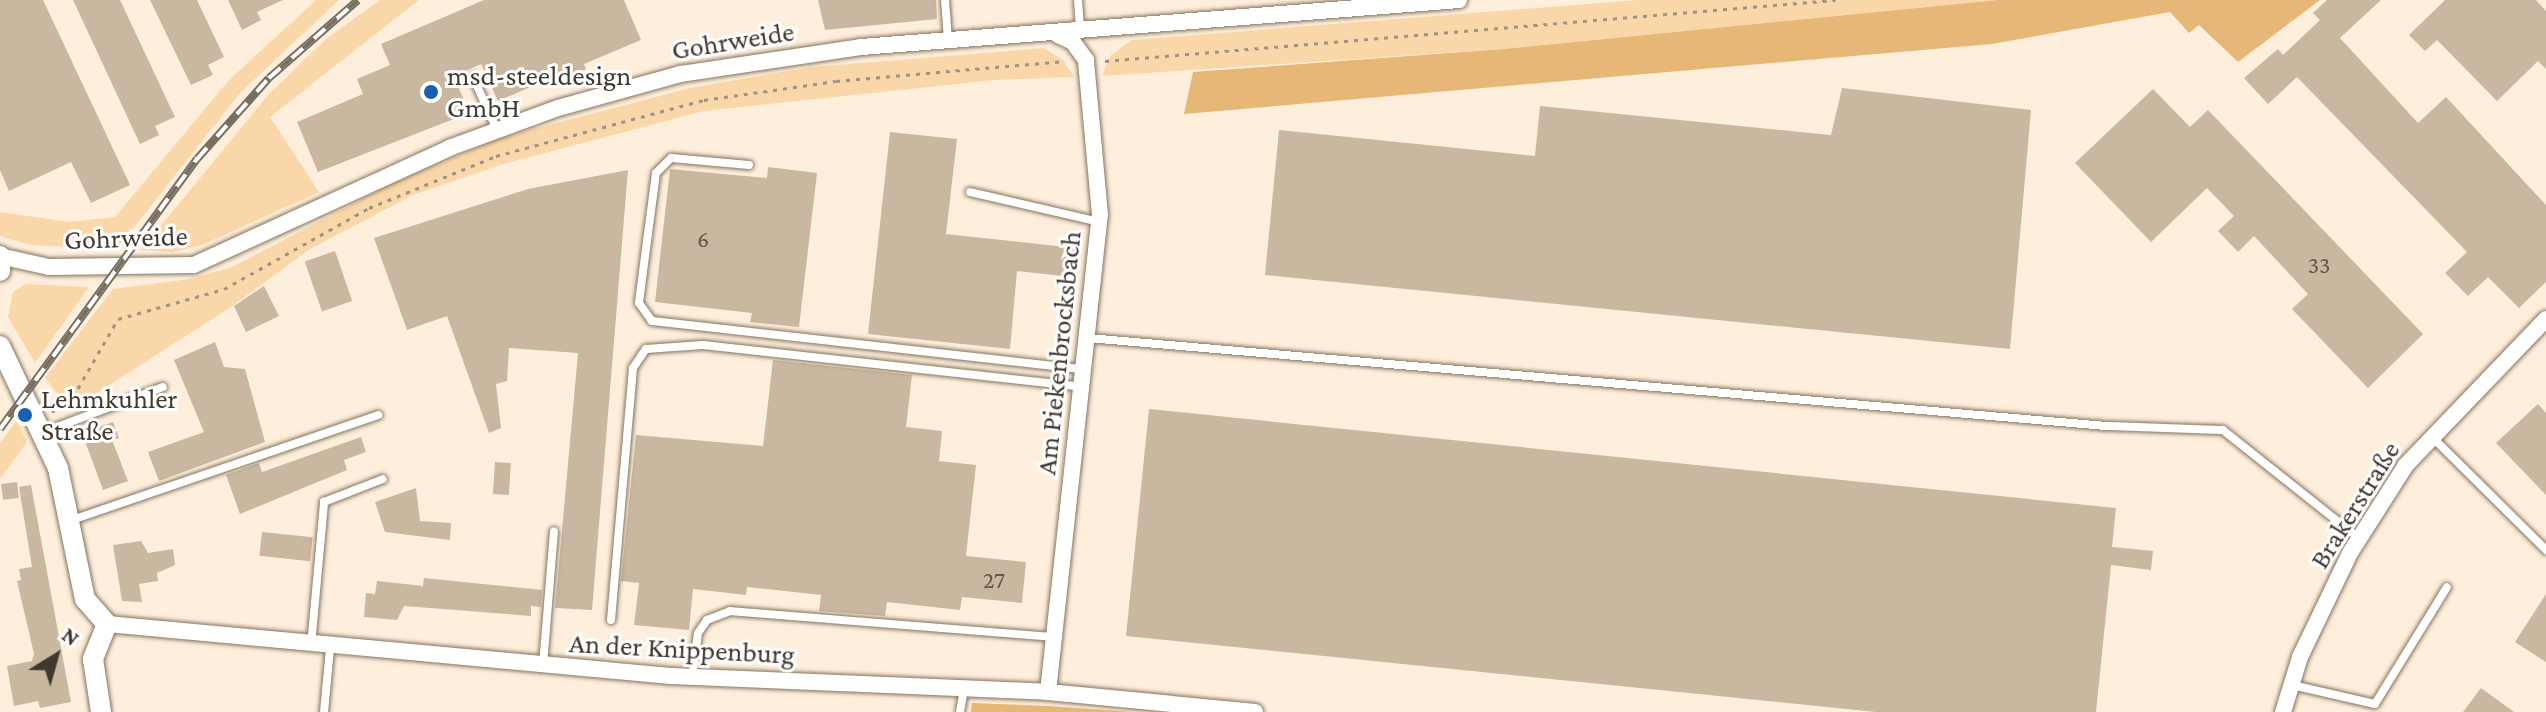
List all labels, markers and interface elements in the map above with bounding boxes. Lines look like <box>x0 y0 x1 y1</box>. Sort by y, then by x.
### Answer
street label: Gohrweide <box>669 15 797 67</box>
place label: msd-steeldesign GmbH <box>447 59 631 125</box>
marker: msd-steeldesign GmbH <box>422 83 440 101</box>
street label: Gohrweide <box>64 219 188 257</box>
house number: 6 <box>697 225 709 253</box>
street label: Am Piekenbrocksbach <box>1029 229 1089 477</box>
house number: 33 <box>2308 251 2330 279</box>
place label: Lehmkuhler Straße <box>41 382 178 448</box>
marker: Lehmkuhler Straße <box>16 406 34 424</box>
street label: Brakerstraße <box>2303 435 2407 575</box>
house number: 27 <box>983 566 1005 594</box>
north arrow <box>16 616 96 696</box>
text: N <box>57 622 84 651</box>
street label: An der Knippenburg <box>568 626 796 672</box>

